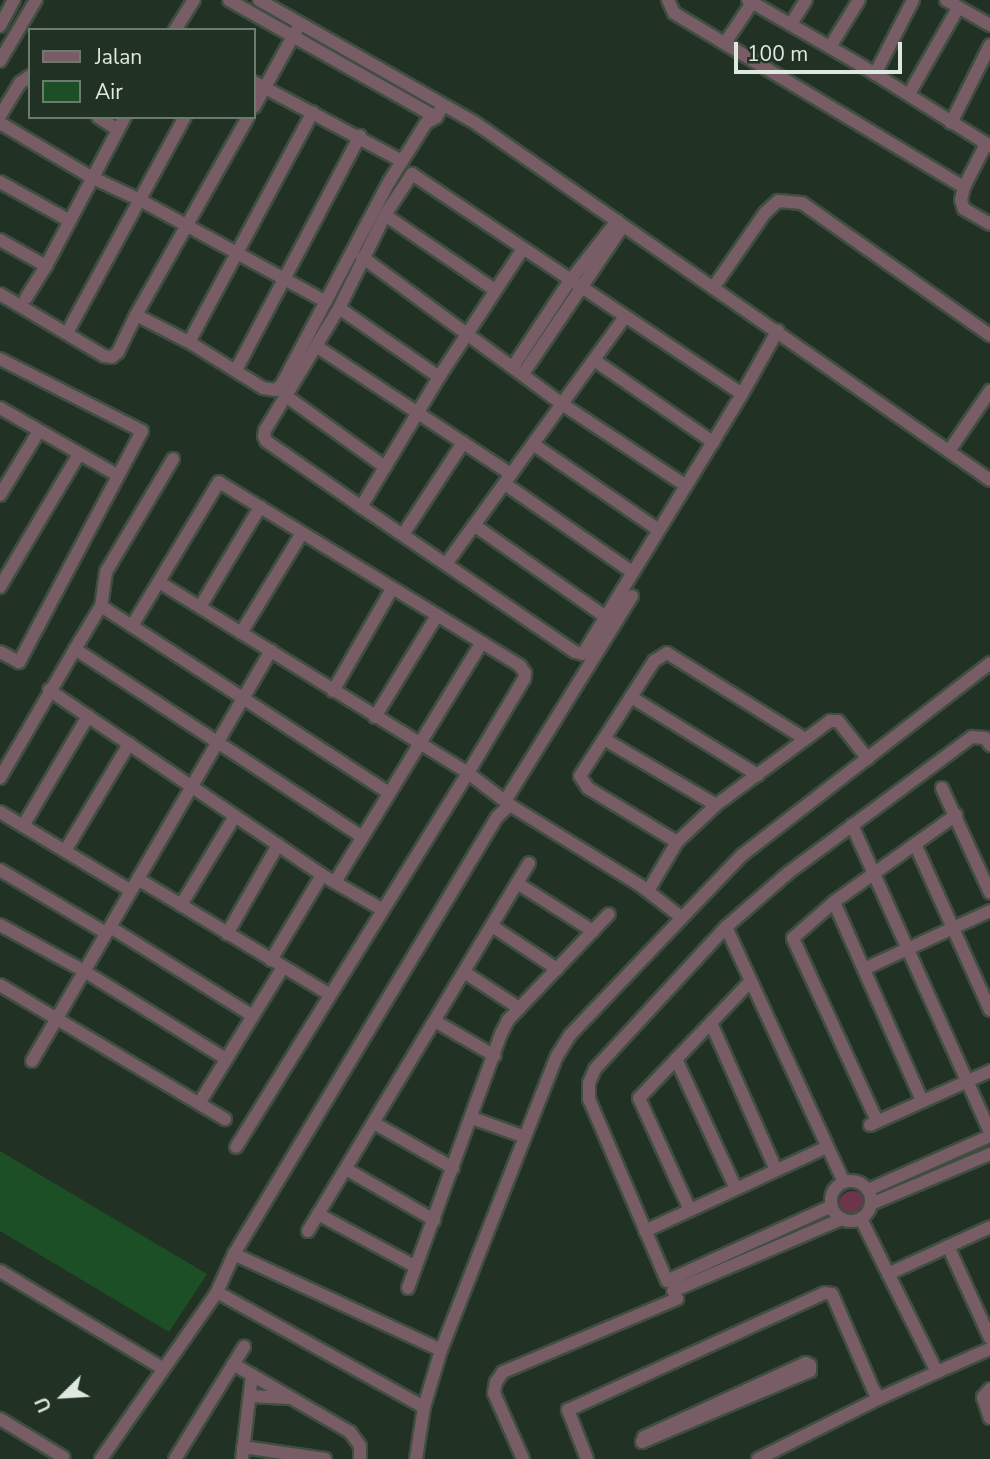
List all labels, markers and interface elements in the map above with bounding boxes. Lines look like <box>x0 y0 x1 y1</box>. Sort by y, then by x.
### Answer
legend <box>28 28 256 119</box>
scale bar <box>738 28 906 72</box>
text: 100 m <box>747 40 808 68</box>
text: Jalan <box>95 43 142 71</box>
text: Air <box>95 78 123 106</box>
north arrow <box>28 1361 98 1431</box>
text: U <box>29 1393 59 1416</box>

